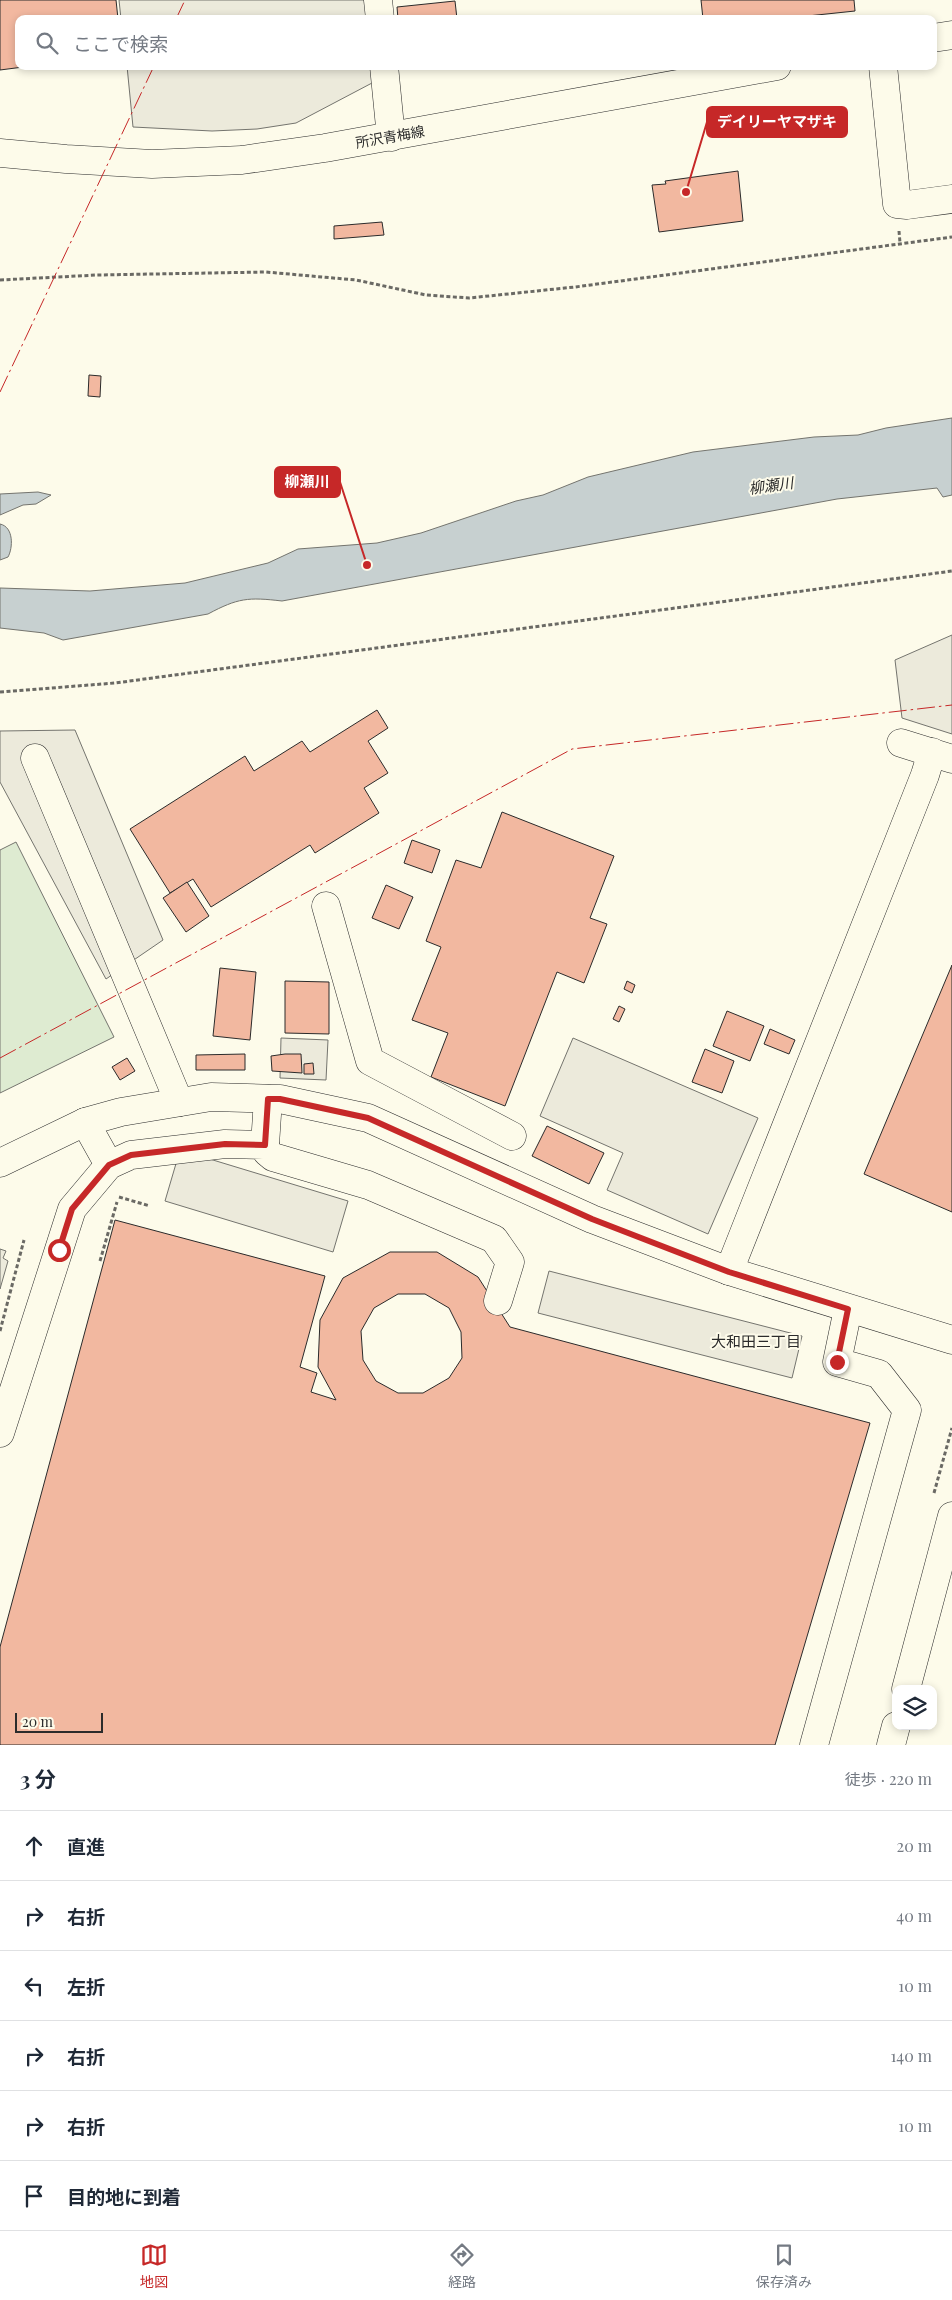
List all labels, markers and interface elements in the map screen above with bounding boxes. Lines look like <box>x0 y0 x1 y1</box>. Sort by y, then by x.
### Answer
search box <box>15 15 937 70</box>
icon: search <box>33 29 61 57</box>
text: ここで検索 <box>73 30 168 56</box>
callout: デイリーヤマザキ <box>707 107 847 137</box>
text: デイリーヤマザキ <box>717 111 837 131</box>
street label: 所沢青梅線 <box>354 121 426 152</box>
callout: 柳瀬川 <box>275 467 340 497</box>
text: 柳瀬川 <box>284 471 330 491</box>
water label: 柳瀬川 <box>747 472 797 498</box>
route start <box>48 1239 71 1262</box>
district label: 大和田三丁目 <box>711 1331 801 1351</box>
route end <box>826 1351 849 1374</box>
map controls <box>892 1685 937 1730</box>
button: layers <box>892 1685 937 1730</box>
scale bar <box>15 1710 102 1733</box>
text: 20 m <box>22 1712 53 1731</box>
text: 3 分 <box>20 1764 56 1792</box>
text: 徒歩 · 220 m <box>845 1768 932 1789</box>
icon: ahead <box>20 1832 48 1860</box>
text: 直進 <box>67 1833 105 1859</box>
text: 20 m <box>897 1835 932 1856</box>
icon: right <box>20 1902 48 1930</box>
text: 右折 <box>67 1903 105 1929</box>
text: 40 m <box>896 1905 932 1926</box>
icon: left <box>20 1972 48 2000</box>
text: 左折 <box>67 1973 105 1999</box>
text: 10 m <box>898 1975 932 1996</box>
icon: right <box>20 2042 48 2070</box>
text: 右折 <box>67 2043 105 2069</box>
text: 140 m <box>890 2045 932 2066</box>
icon: right <box>20 2112 48 2140</box>
text: 右折 <box>67 2113 105 2139</box>
text: 10 m <box>898 2115 932 2136</box>
icon: arrive <box>20 2182 48 2210</box>
text: 目的地に到着 <box>67 2183 181 2209</box>
tab: 地図 <box>140 2241 168 2291</box>
tab: 経路 <box>448 2241 476 2291</box>
tab: 保存済み <box>756 2241 812 2291</box>

